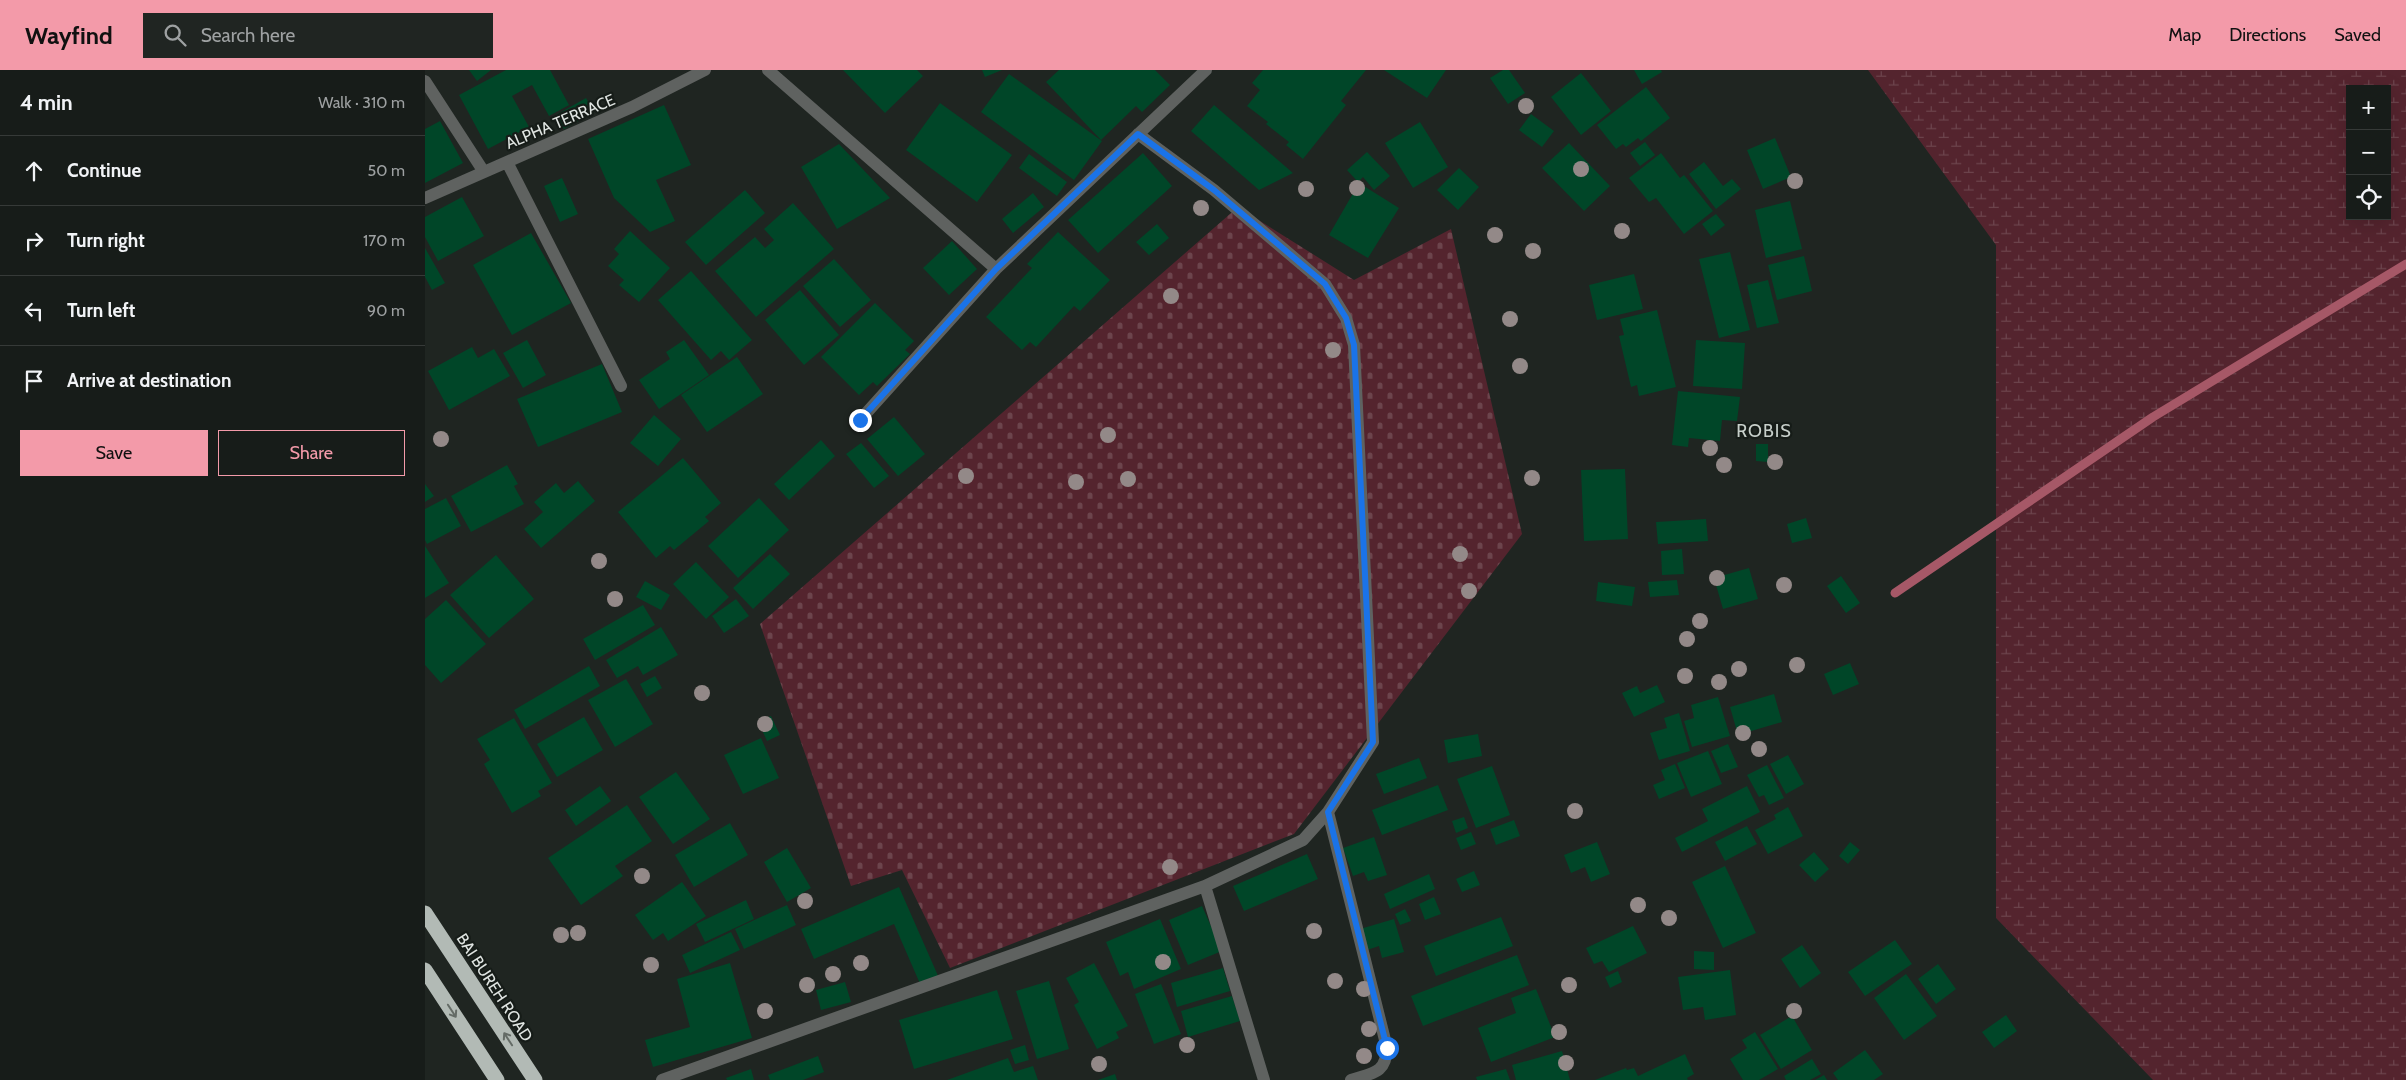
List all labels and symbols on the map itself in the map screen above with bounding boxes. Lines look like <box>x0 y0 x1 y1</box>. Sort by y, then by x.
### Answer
street label: ALPHA TERRACE <box>503 90 618 153</box>
route end <box>849 409 872 432</box>
district label: ROBIS <box>1736 420 1792 442</box>
street label: BAI BUREH ROAD <box>453 930 537 1045</box>
one-way arrow <box>446 1004 457 1018</box>
one-way arrow <box>503 1033 513 1047</box>
route start <box>1376 1037 1399 1060</box>

